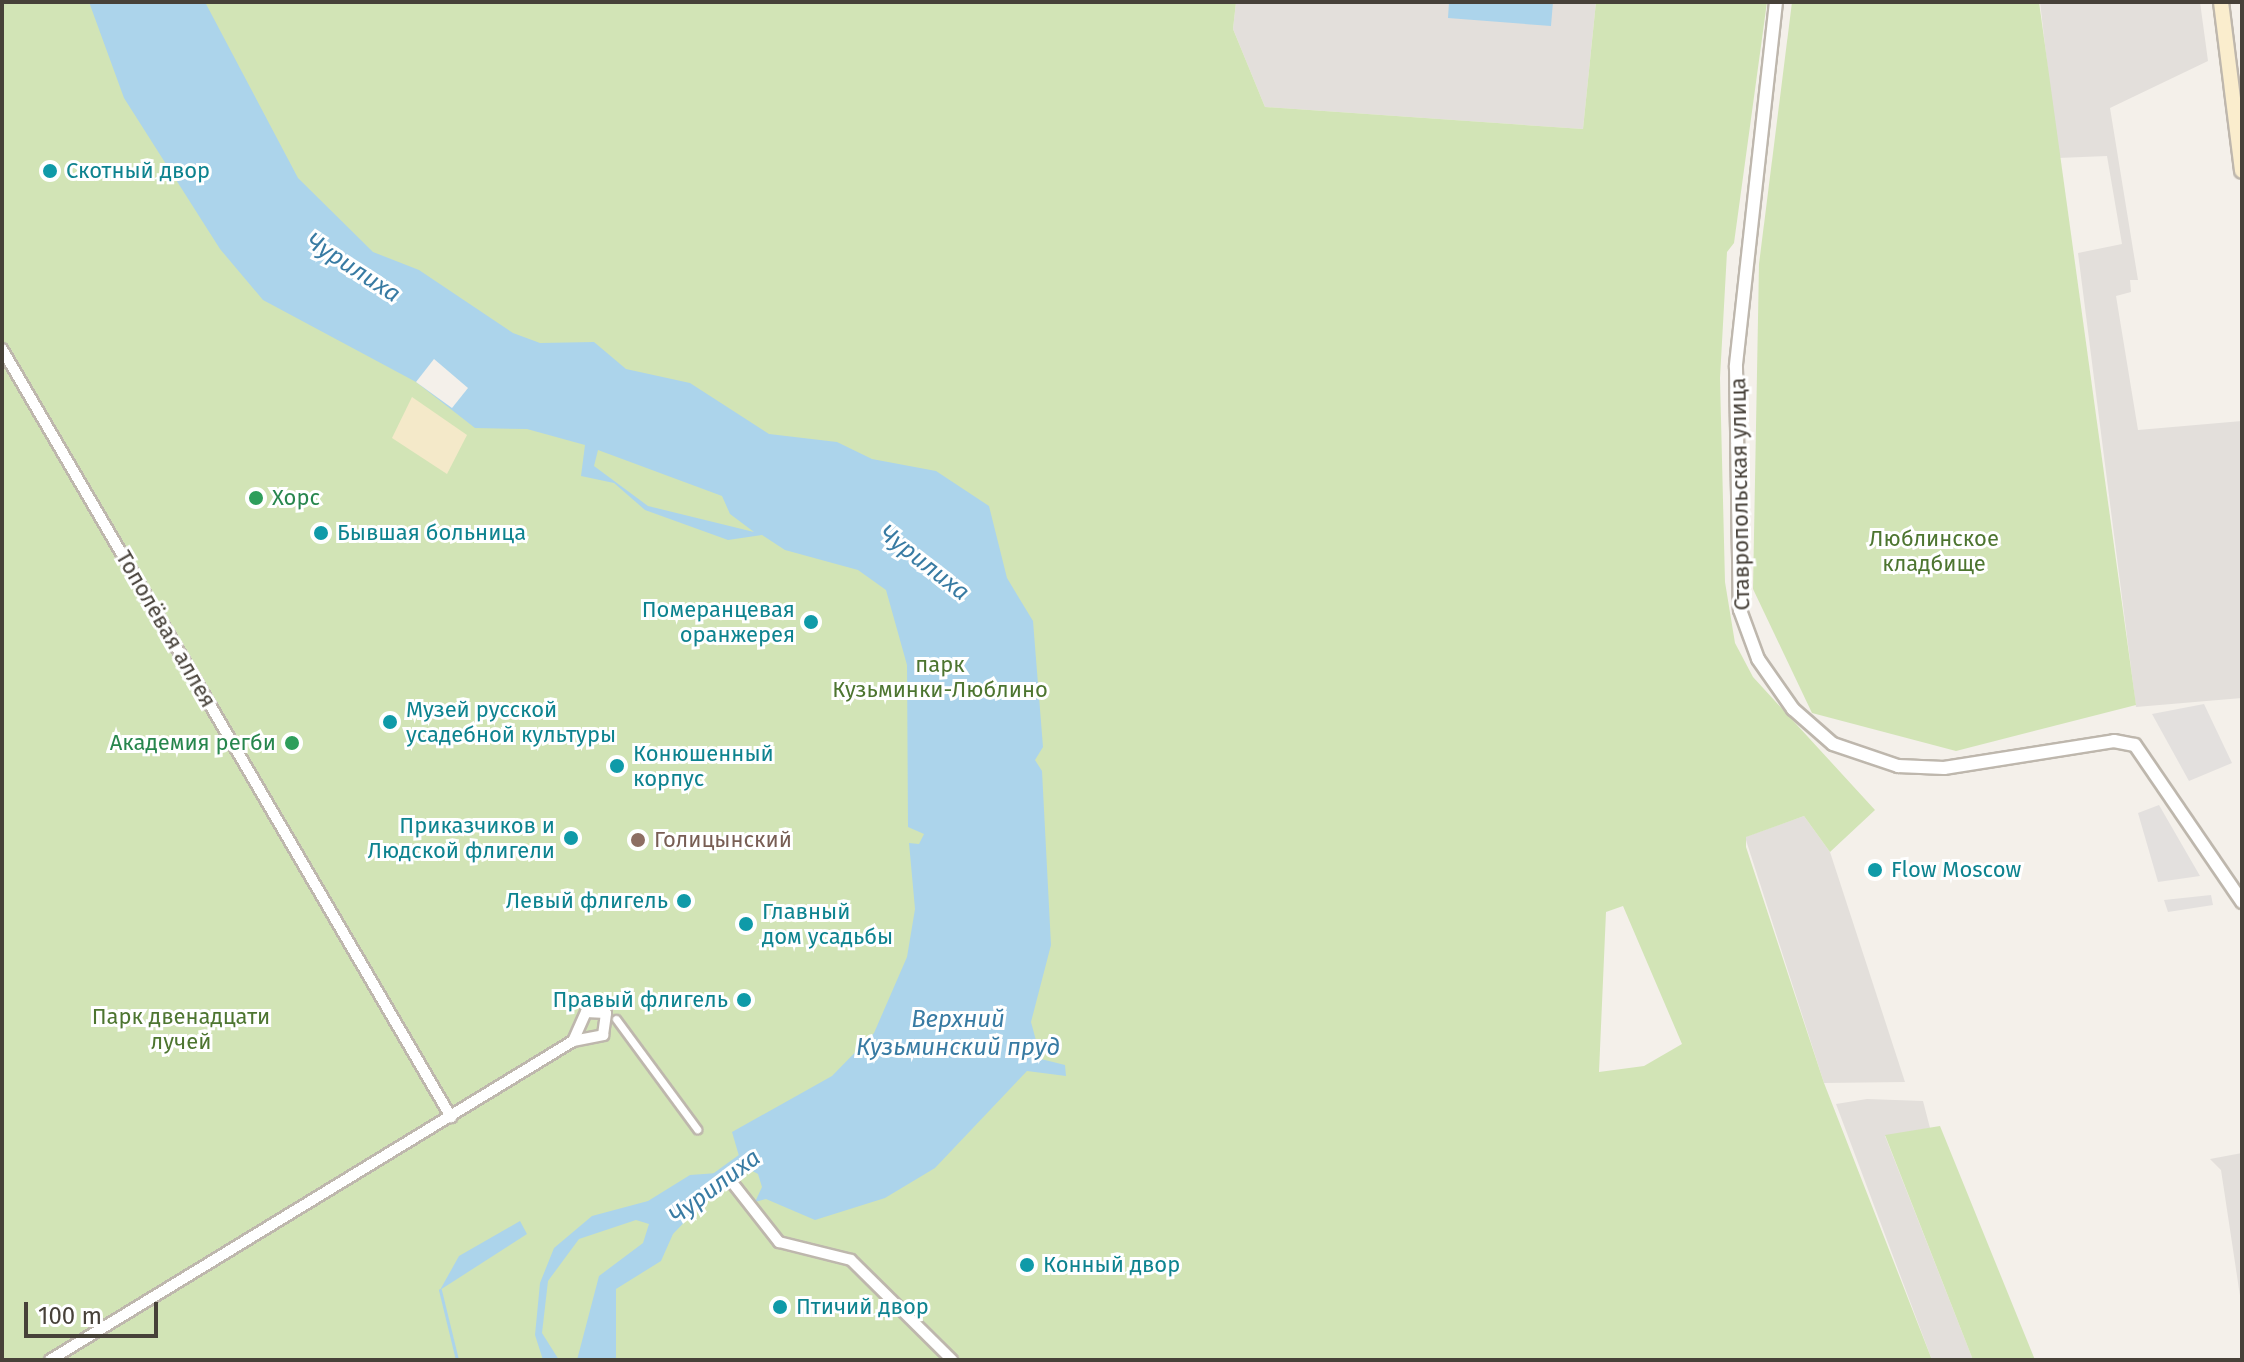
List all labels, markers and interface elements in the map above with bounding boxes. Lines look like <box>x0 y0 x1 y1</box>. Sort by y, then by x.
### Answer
place label: Скотный двор <box>66 158 210 184</box>
marker: Скотный двор <box>41 162 59 180</box>
water label: Чурилиха <box>301 227 405 309</box>
street label: Ставропольская улица <box>1725 377 1755 611</box>
place label: Хорс <box>272 485 320 511</box>
marker: Хорс <box>247 489 265 507</box>
water label: Чурилиха <box>873 519 975 607</box>
place label: Бывшая больница <box>337 520 526 546</box>
marker: Бывшая больница <box>312 524 330 542</box>
park label: Люблинское кладбище <box>1869 525 1999 576</box>
street label: Тополёвая аллея <box>110 546 222 712</box>
place label: Померанцевая оранжерея <box>642 596 795 648</box>
marker: Померанцевая оранжерея <box>802 613 820 631</box>
park label: парк Кузьминки-Люблино <box>832 651 1048 702</box>
place label: Музей русской усадебной культуры <box>406 696 616 748</box>
marker: Музей русской усадебной культуры <box>381 713 399 731</box>
place label: Академия регби <box>110 730 276 756</box>
marker: Академия регби <box>283 734 301 752</box>
place label: Конюшенный корпус <box>633 740 774 792</box>
marker: Конюшенный корпус <box>608 757 626 775</box>
place label: Приказчиков и Людской флигели <box>367 812 555 864</box>
place label: Голицынский <box>654 827 792 853</box>
marker: Приказчиков и Людской флигели <box>562 829 580 847</box>
marker: Голицынский <box>629 831 647 849</box>
place label: Flow Moscow <box>1891 857 2021 883</box>
marker: Flow Moscow <box>1866 861 1884 879</box>
place label: Левый флигель <box>506 888 668 914</box>
marker: Левый флигель <box>675 892 693 910</box>
place label: Главный дом усадьбы <box>762 898 893 950</box>
marker: Главный дом усадьбы <box>737 915 755 933</box>
place label: Правый флигель <box>552 987 728 1013</box>
marker: Правый флигель <box>735 991 753 1009</box>
park label: Парк двенадцати лучей <box>92 1003 270 1054</box>
water label: Верхний Кузьминский пруд <box>856 1006 1060 1062</box>
water label: Чурилиха <box>664 1143 766 1231</box>
place label: Конный двор <box>1043 1252 1180 1278</box>
marker: Конный двор <box>1018 1256 1036 1274</box>
scale bar <box>28 1286 162 1336</box>
place label: Птичий двор <box>796 1294 929 1320</box>
marker: Птичий двор <box>771 1298 789 1316</box>
text: 100 m <box>38 1302 102 1330</box>

